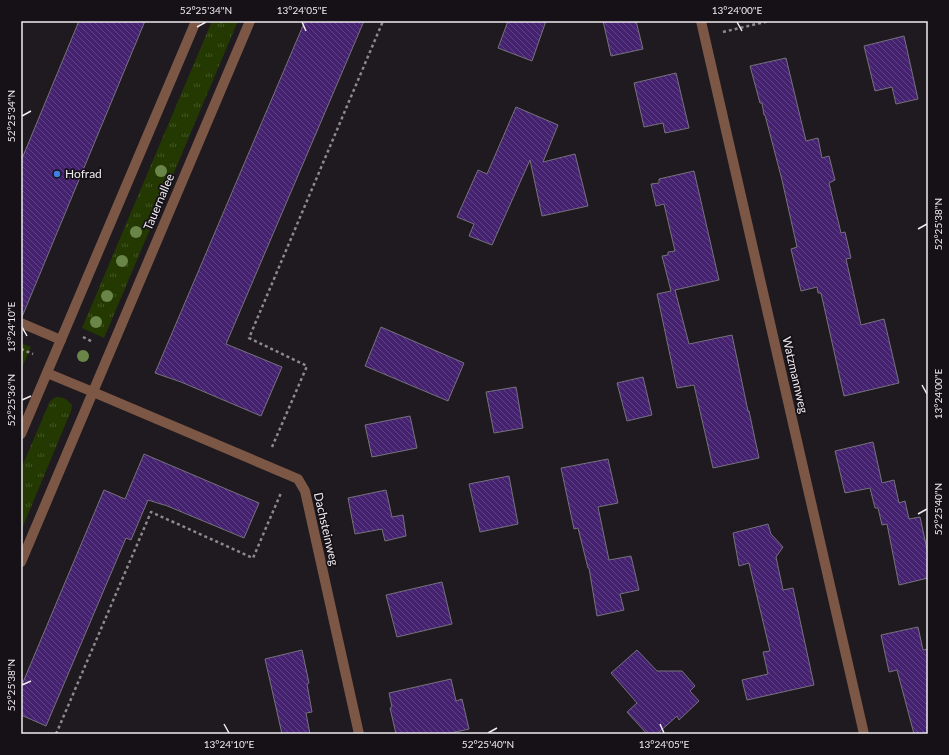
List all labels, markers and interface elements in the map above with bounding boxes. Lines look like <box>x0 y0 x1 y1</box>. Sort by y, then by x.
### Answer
text: 52°25'34"N <box>180 4 232 16</box>
text: 13°24'05"E <box>277 4 327 16</box>
text: 13°24'00"E <box>712 4 762 16</box>
text: 52°25'34"N <box>5 90 17 142</box>
place label: Hofrad <box>65 166 102 181</box>
marker: Hofrad <box>52 169 62 179</box>
street label: Tauernallee <box>140 171 177 232</box>
text: 52°25'38"N <box>932 198 944 250</box>
text: 13°24'10"E <box>5 302 17 352</box>
street label: Watzmannweg <box>779 335 812 415</box>
text: 13°24'00"E <box>932 369 944 419</box>
text: 52°25'36"N <box>5 374 17 426</box>
text: 52°25'40"N <box>932 483 944 535</box>
street label: Dachsteinweg <box>311 491 342 567</box>
text: 52°25'38"N <box>5 659 17 711</box>
text: 13°24'10"E <box>204 738 254 750</box>
text: 52°25'40"N <box>462 738 514 750</box>
text: 13°24'05"E <box>639 738 689 750</box>

